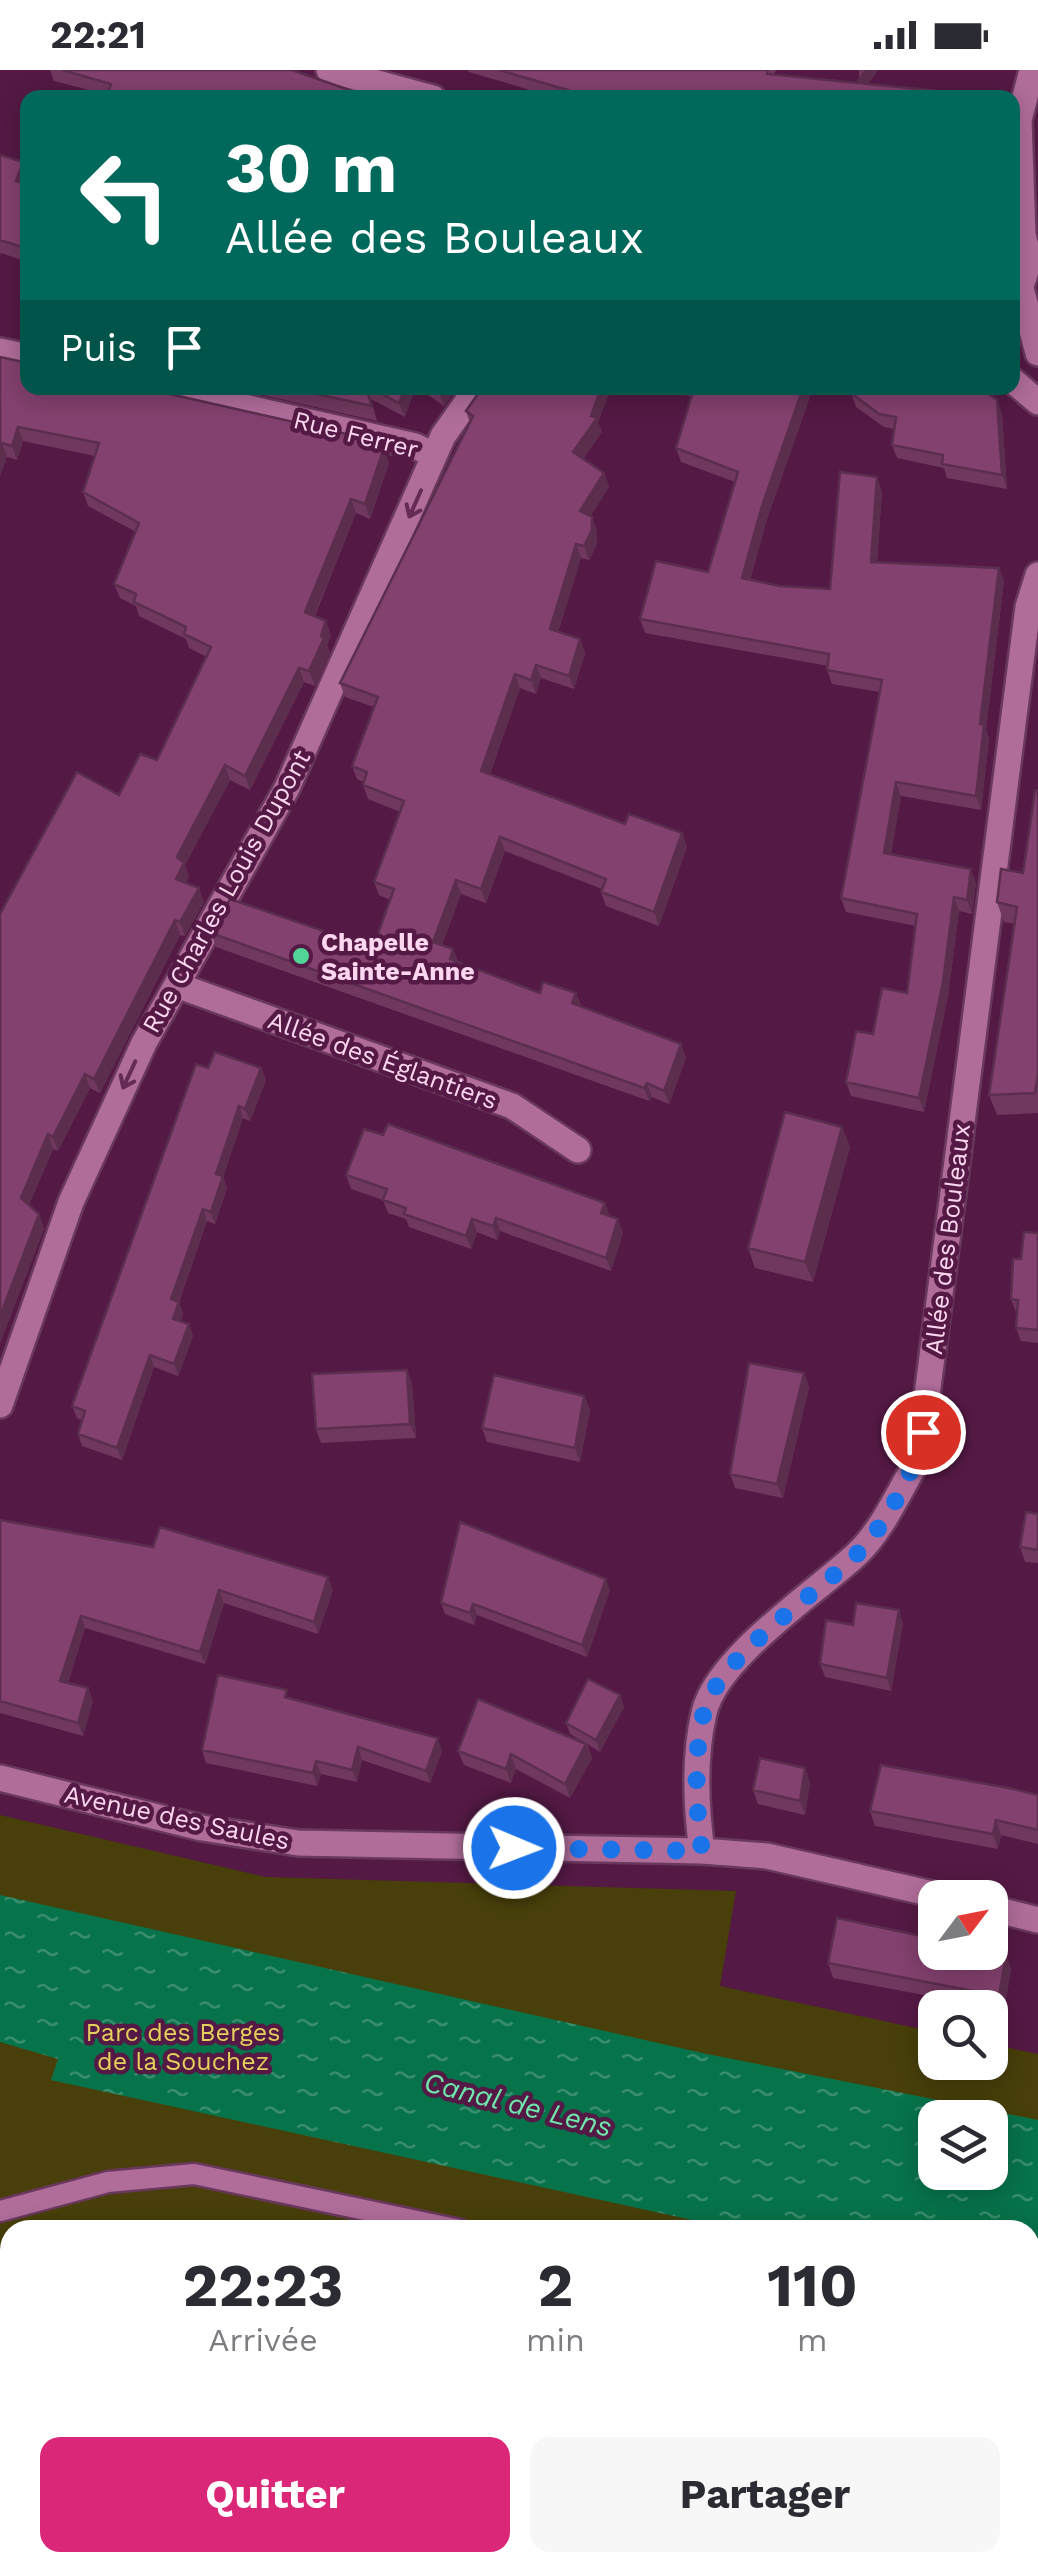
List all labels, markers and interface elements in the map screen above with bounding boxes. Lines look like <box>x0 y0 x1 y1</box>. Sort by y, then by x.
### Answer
text: 22:21 <box>50 13 146 57</box>
text: 30 m <box>225 127 397 209</box>
icon: left <box>60 130 190 260</box>
text: Allée des Bouleaux <box>225 211 644 264</box>
icon: arrive <box>157 320 212 375</box>
text: Puis <box>60 326 137 370</box>
street label: Rue Ferrer <box>290 405 421 464</box>
one-way arrow <box>405 488 424 518</box>
street label: Rue Charles Louis Dupont <box>136 744 317 1038</box>
place label: Chapelle Sainte-Anne <box>321 928 475 986</box>
marker: Chapelle Sainte-Anne <box>290 945 312 967</box>
street label: Allée des Églantiers <box>264 1006 501 1115</box>
one-way arrow <box>119 1059 137 1090</box>
street label: Allée des Bouleaux <box>919 1122 976 1356</box>
pin <box>881 1390 966 1475</box>
icon: arrive <box>896 1405 951 1460</box>
street label: Avenue des Saules <box>62 1779 292 1856</box>
position arrow <box>462 1796 566 1900</box>
north arrow <box>918 1880 1008 1970</box>
map controls <box>918 1880 1008 2190</box>
button: search <box>918 1990 1008 2080</box>
park label: Parc des Berges de la Souchez <box>86 2018 280 2076</box>
water label: Canal de Lens <box>421 2065 615 2144</box>
button: layers <box>918 2100 1008 2190</box>
text: 22:23 <box>182 2250 343 2321</box>
text: 2 <box>537 2250 573 2321</box>
text: 110 <box>767 2250 858 2321</box>
text: Arrivée <box>208 2321 318 2359</box>
text: min <box>526 2321 585 2359</box>
text: m <box>797 2321 828 2359</box>
button: Quitter <box>40 2437 510 2552</box>
button: Partager <box>530 2437 1000 2552</box>

